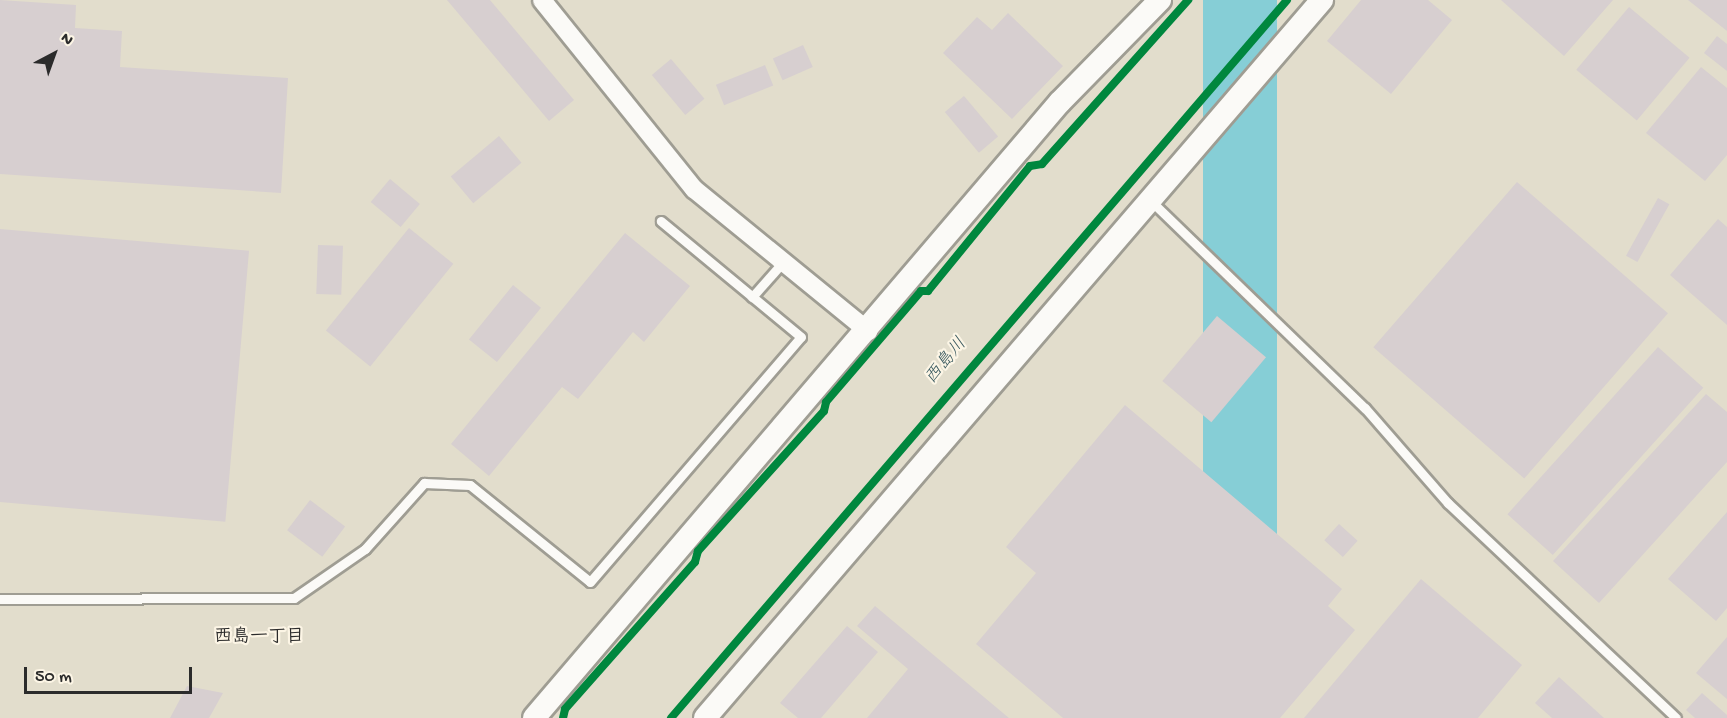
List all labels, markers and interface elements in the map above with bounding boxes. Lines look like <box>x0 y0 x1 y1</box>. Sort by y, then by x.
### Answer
north arrow <box>24 24 84 84</box>
text: N <box>56 29 76 51</box>
water label: 西島川 <box>921 334 973 390</box>
district label: 西島一丁目 <box>214 627 304 649</box>
scale bar <box>27 655 195 693</box>
text: 50 m <box>35 667 72 688</box>

